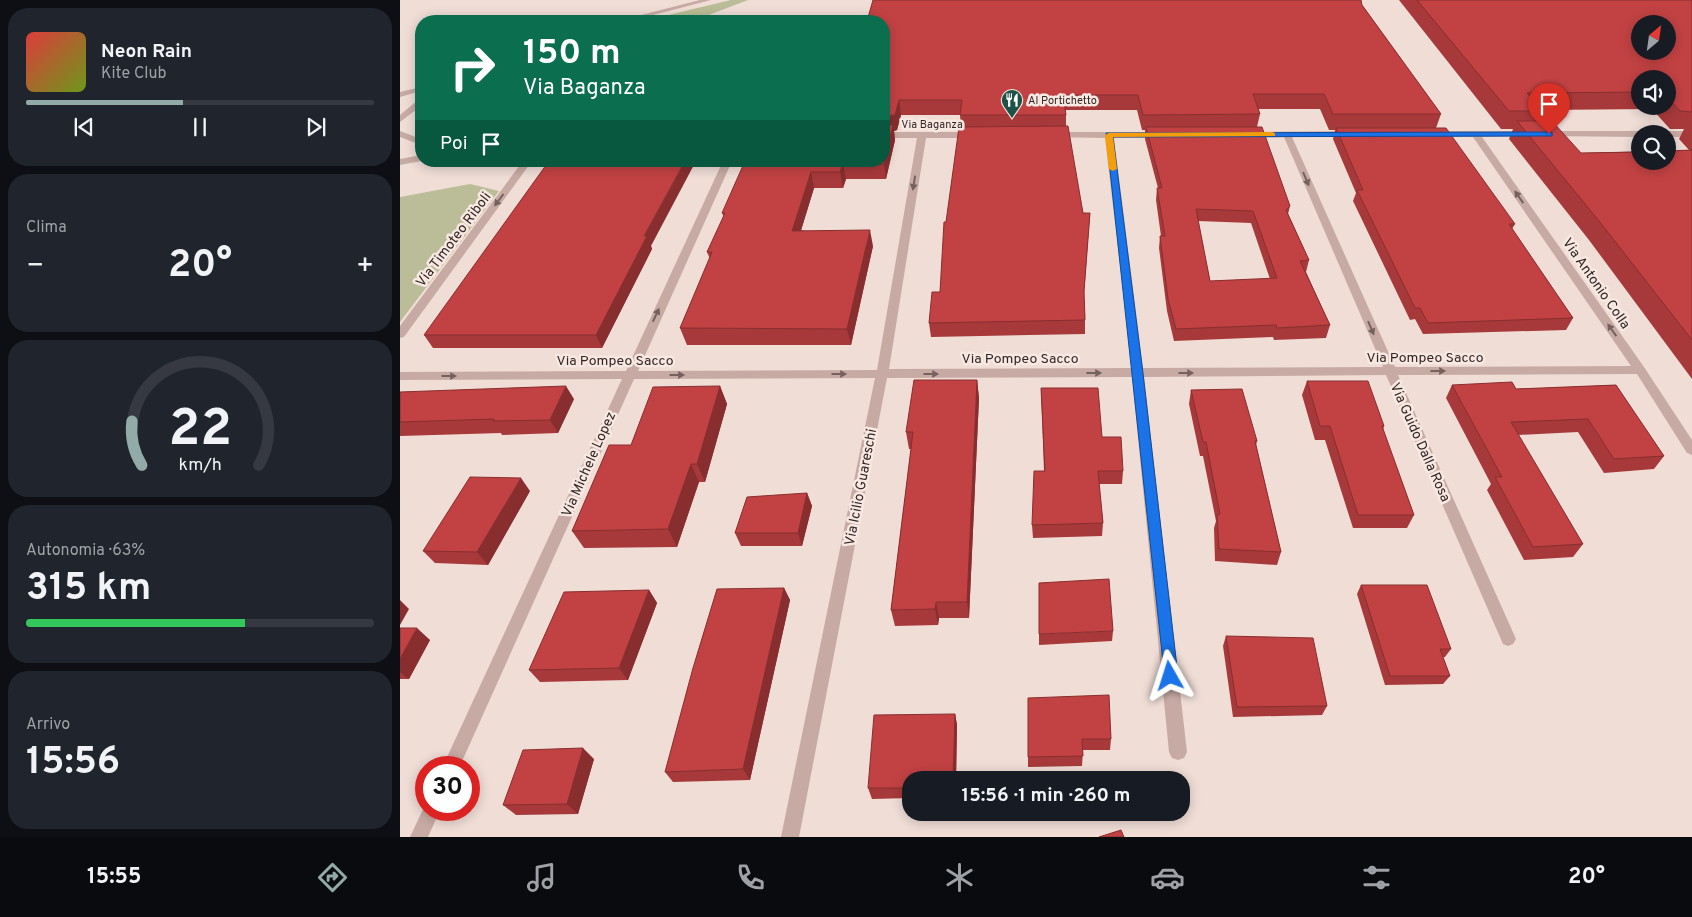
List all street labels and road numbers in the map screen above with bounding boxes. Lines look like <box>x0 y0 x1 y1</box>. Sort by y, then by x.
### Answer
street label: Via Baganza <box>901 118 963 132</box>
street label: Via Timoteo Riboli <box>413 189 495 291</box>
street label: Via Antonio Colla <box>1558 235 1633 333</box>
street label: Via Pompeo Sacco <box>1367 350 1484 367</box>
street label: Via Pompeo Sacco <box>962 351 1079 368</box>
street label: Via Pompeo Sacco <box>557 353 674 370</box>
street label: Via Guido Dalla Rosa <box>1386 380 1454 505</box>
street label: Via Michele Lopez <box>559 409 620 520</box>
street label: Via Icilio Guareschi <box>842 427 881 547</box>

